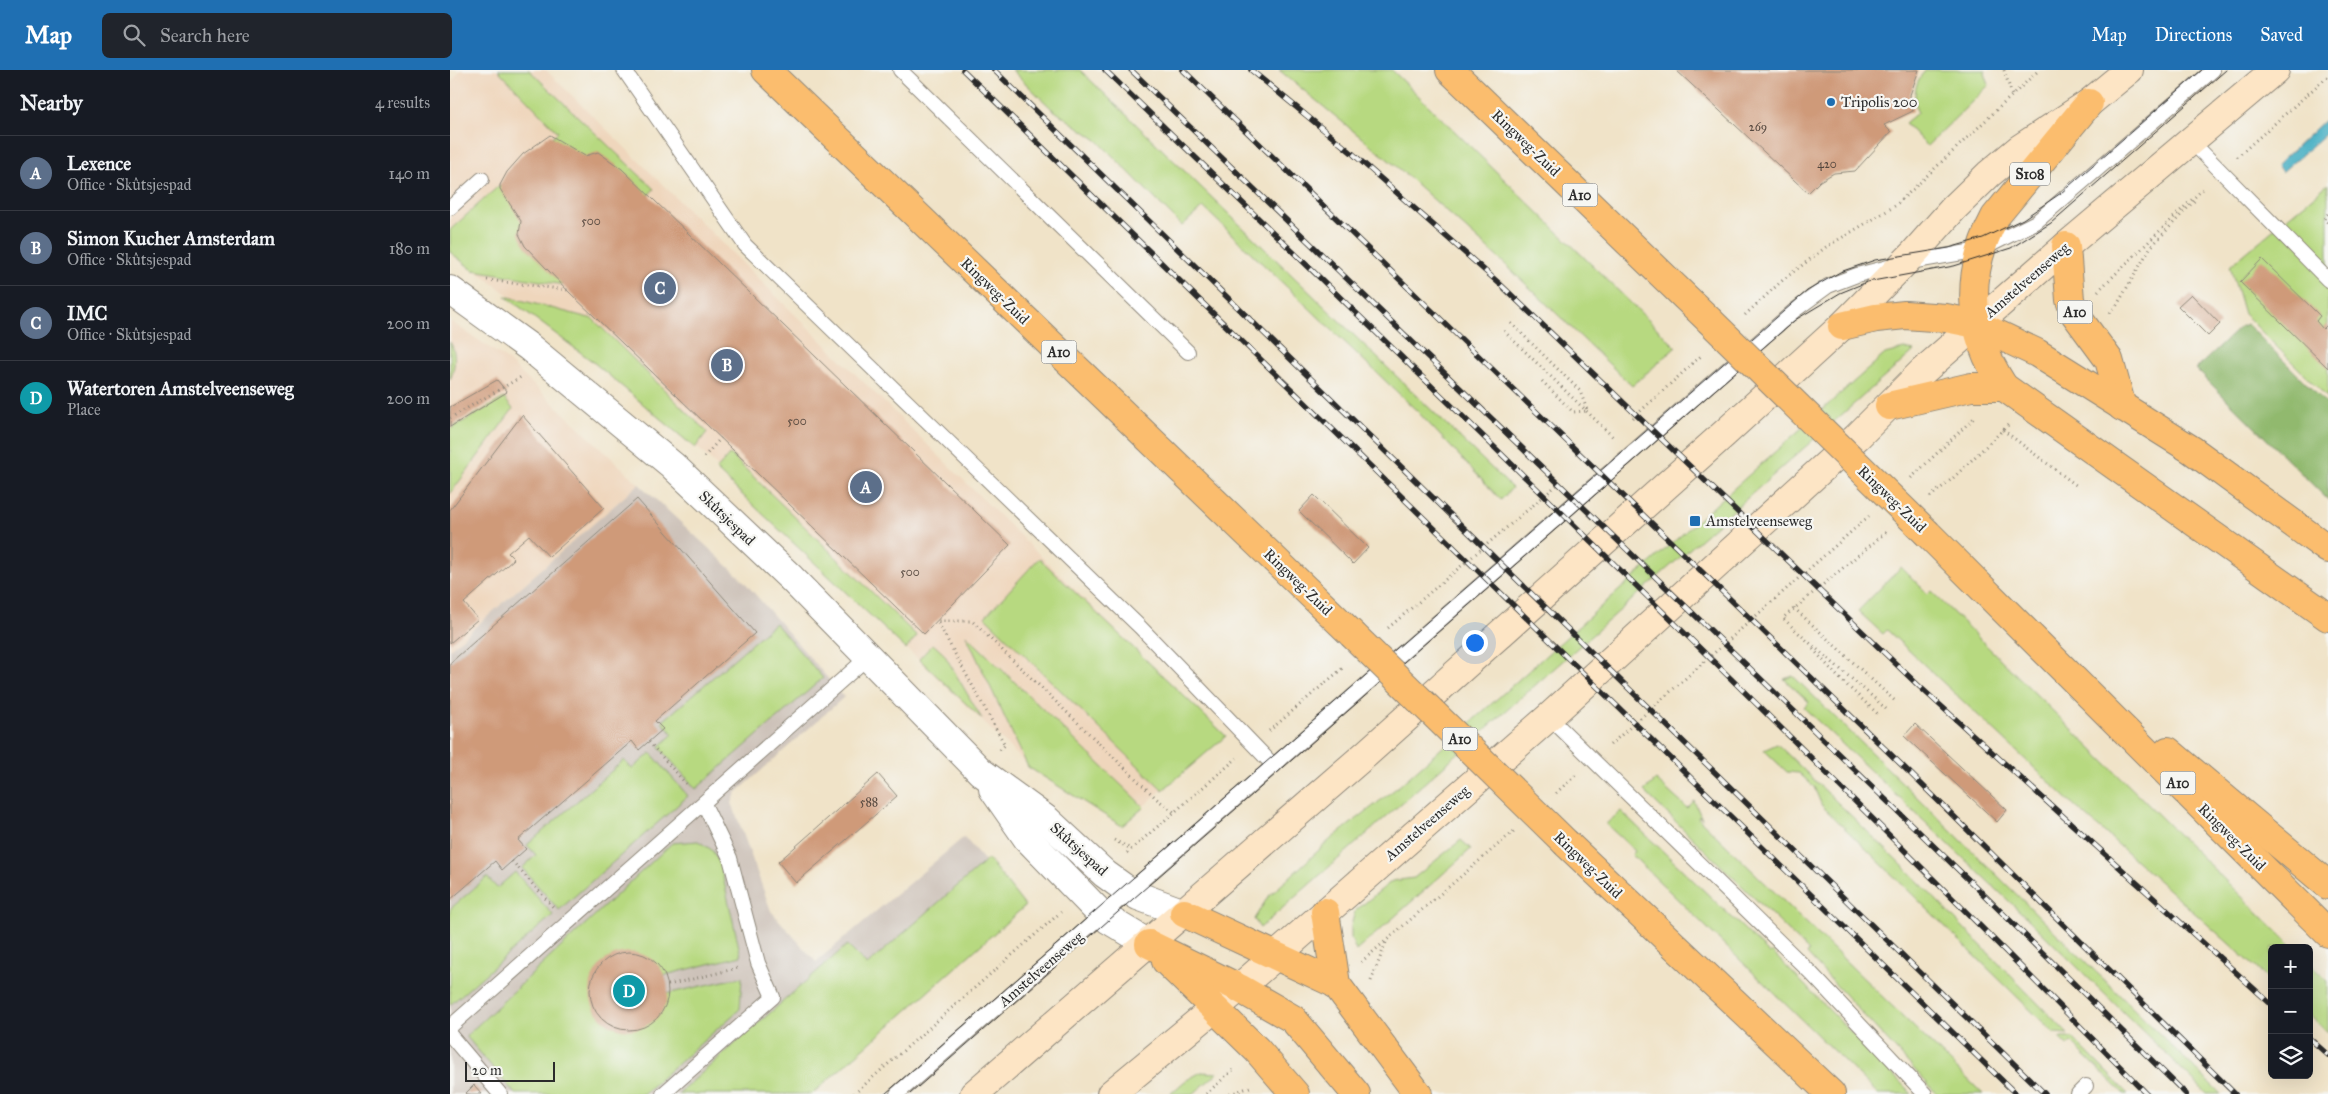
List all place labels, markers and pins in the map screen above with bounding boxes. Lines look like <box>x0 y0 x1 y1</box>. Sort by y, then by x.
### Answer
place label: Tripolis 200 <box>1841 93 1918 111</box>
marker: Tripolis 200 <box>1825 96 1837 108</box>
pin: C <box>644 269 676 307</box>
pin: B <box>711 346 743 384</box>
pin: A <box>850 468 882 506</box>
place label: Amstelveenseweg <box>1705 512 1813 530</box>
marker: Amstelveenseweg <box>1688 514 1702 528</box>
pin: D <box>613 972 645 1010</box>

